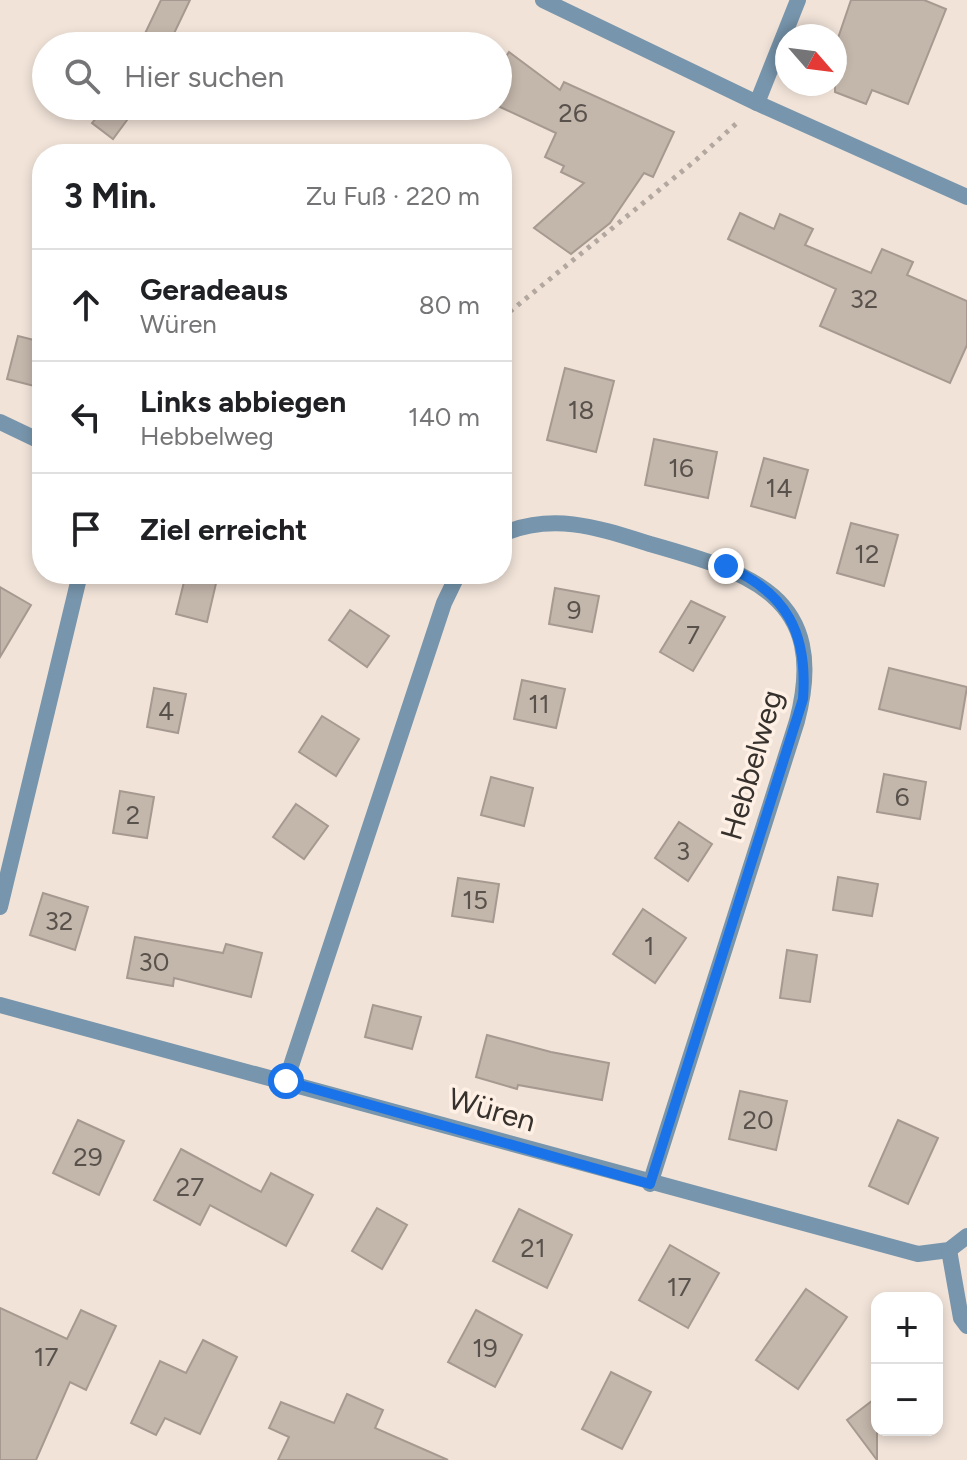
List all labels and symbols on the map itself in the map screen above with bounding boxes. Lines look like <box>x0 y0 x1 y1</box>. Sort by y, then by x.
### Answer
north arrow <box>775 24 847 96</box>
house number: 26 <box>558 97 588 129</box>
house number: 32 <box>850 283 878 315</box>
house number: 18 <box>568 394 594 426</box>
house number: 16 <box>668 452 694 484</box>
house number: 14 <box>766 472 792 504</box>
house number: 12 <box>854 538 880 570</box>
route end <box>708 548 744 584</box>
house number: 9 <box>567 594 581 626</box>
house number: 7 <box>686 619 700 651</box>
street label: Hebbelweg <box>712 686 791 844</box>
house number: 11 <box>528 688 550 720</box>
house number: 4 <box>158 695 174 727</box>
house number: 6 <box>895 781 909 813</box>
house number: 2 <box>126 799 140 831</box>
house number: 3 <box>676 835 690 867</box>
house number: 15 <box>462 884 488 916</box>
house number: 32 <box>45 905 73 937</box>
house number: 1 <box>644 930 654 962</box>
house number: 30 <box>139 946 169 978</box>
route start <box>268 1063 304 1099</box>
street label: Würen <box>444 1080 540 1140</box>
house number: 20 <box>742 1104 774 1136</box>
house number: 29 <box>73 1141 103 1173</box>
house number: 27 <box>176 1171 204 1203</box>
house number: 21 <box>520 1232 546 1264</box>
house number: 17 <box>667 1271 691 1303</box>
house number: 19 <box>472 1332 498 1364</box>
house number: 17 <box>34 1341 58 1373</box>

